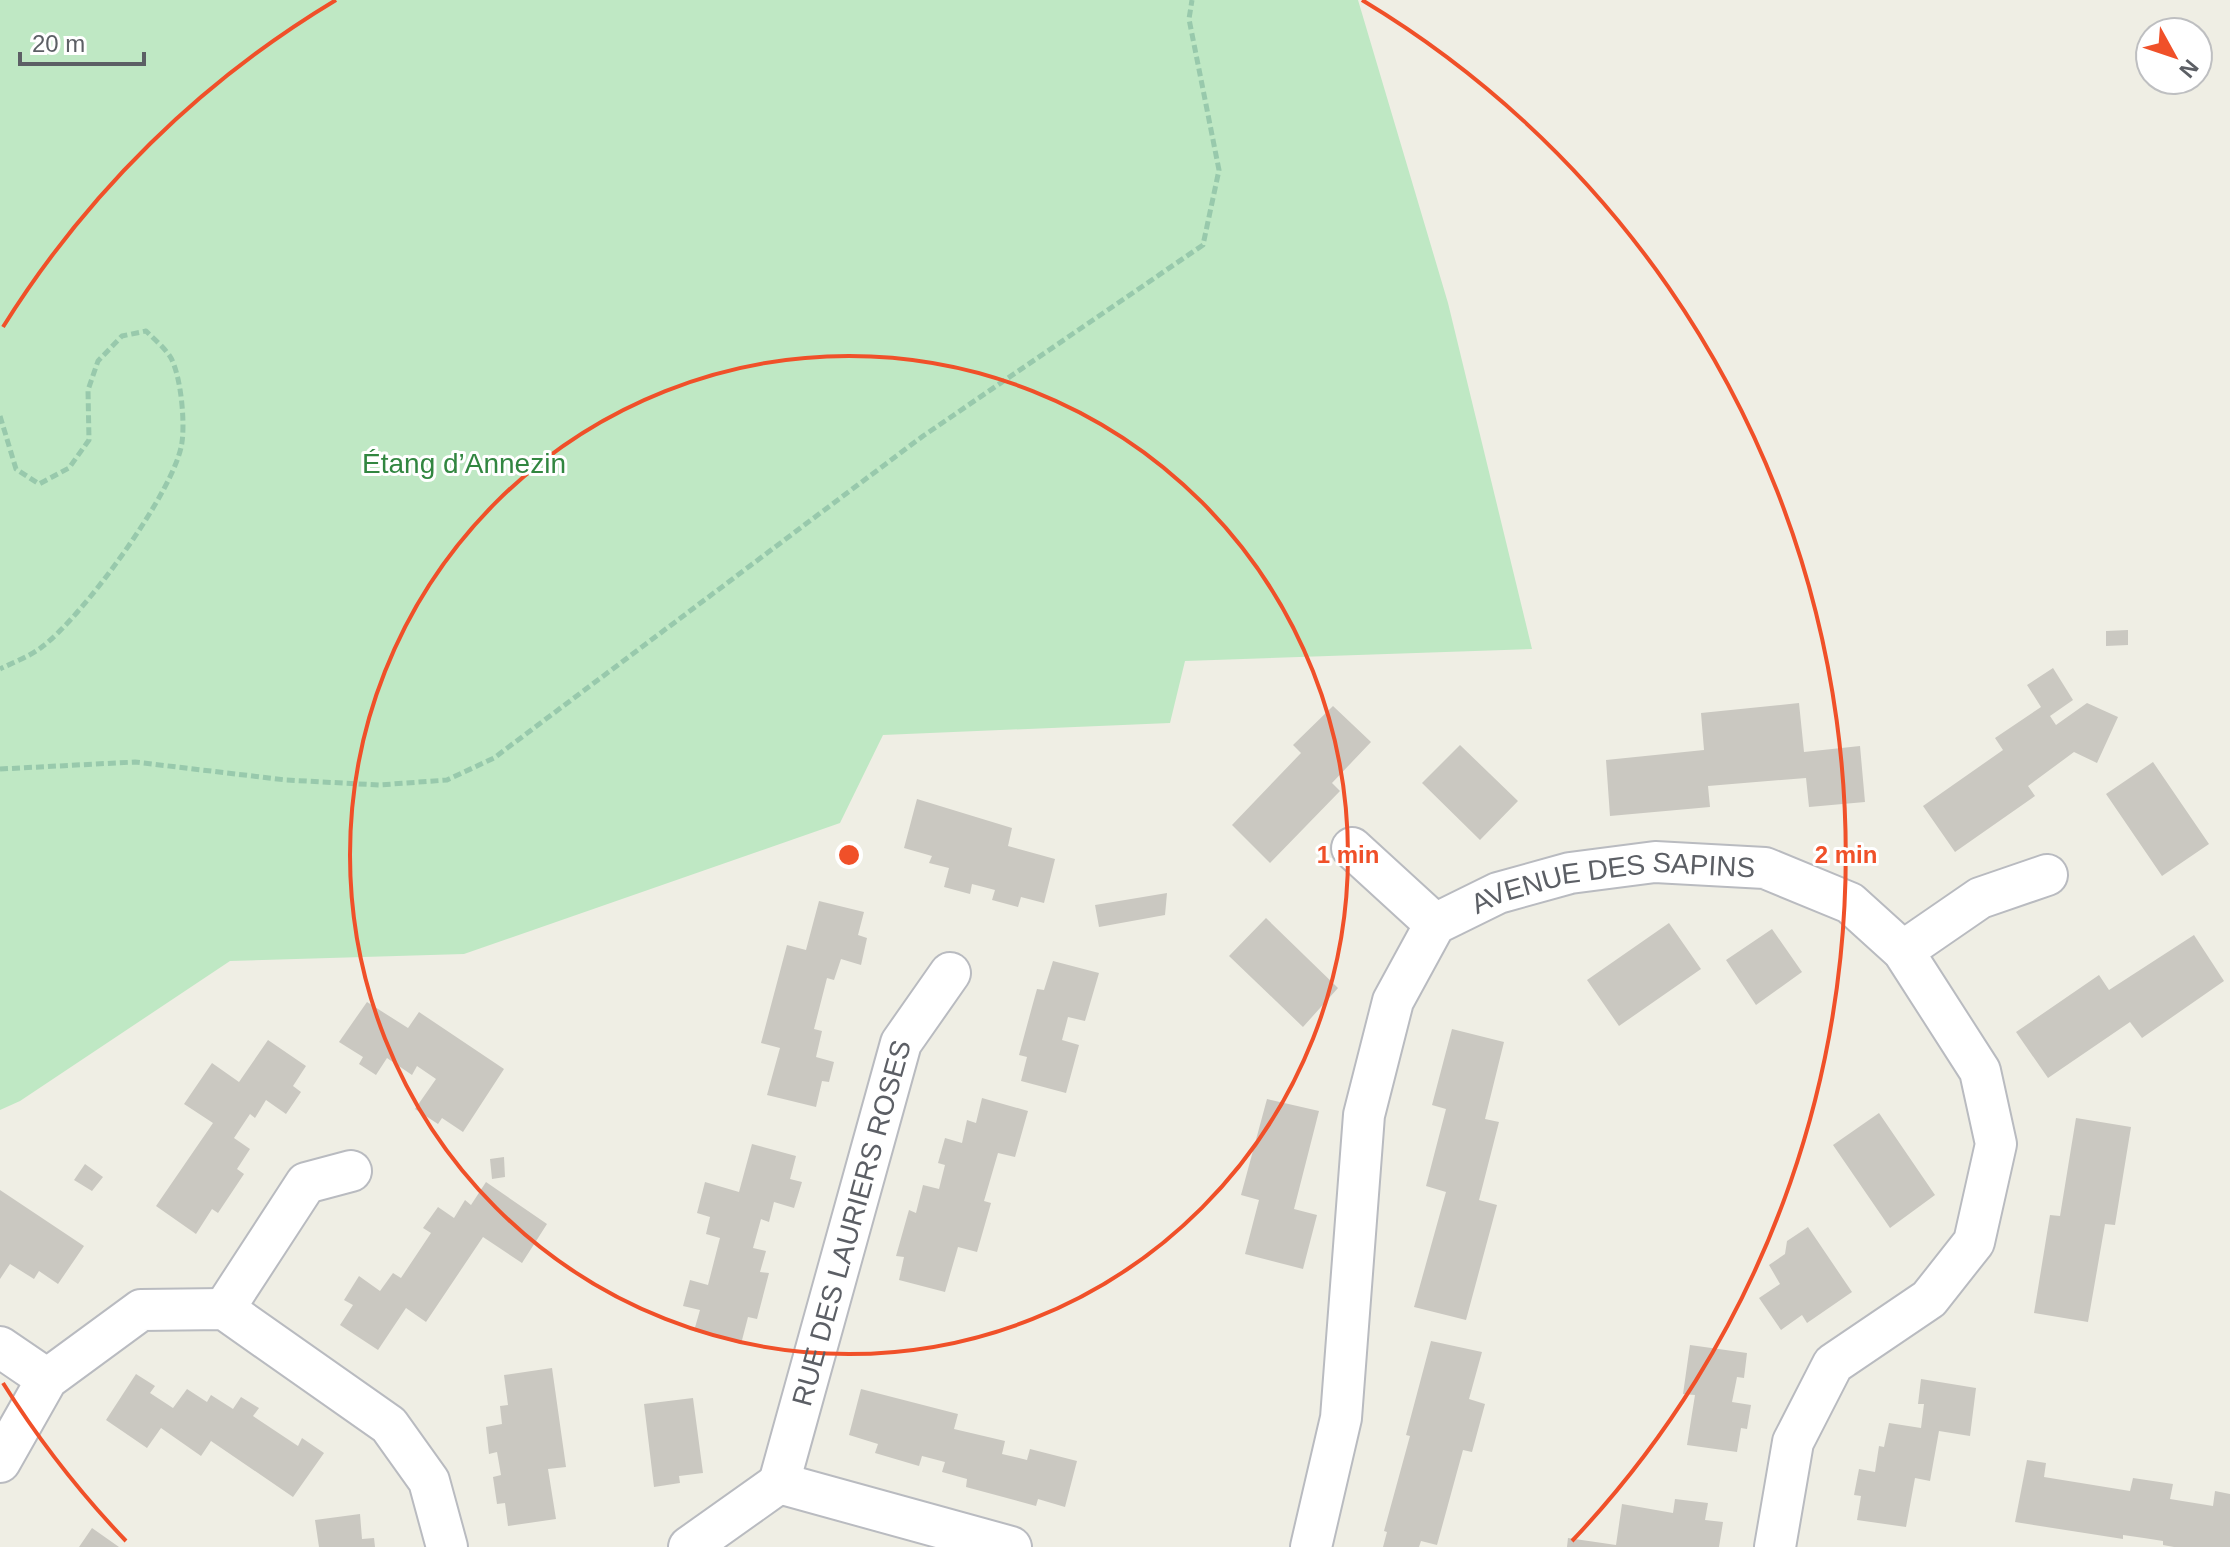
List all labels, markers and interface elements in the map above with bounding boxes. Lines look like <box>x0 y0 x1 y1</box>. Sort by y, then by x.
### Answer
scale bar <box>20 16 144 66</box>
north arrow <box>2134 16 2214 96</box>
text: 20 m <box>32 30 85 57</box>
text: N <box>2174 54 2204 83</box>
park label: Étang d’Annezin <box>362 448 566 479</box>
centre of rings <box>835 841 863 869</box>
text: 1 min <box>1317 841 1379 868</box>
text: 2 min <box>1815 841 1877 868</box>
street label: AVENUE DES SAPINS <box>1466 847 1756 920</box>
street label: RUE DES LAURIERS ROSES <box>786 1037 917 1409</box>

